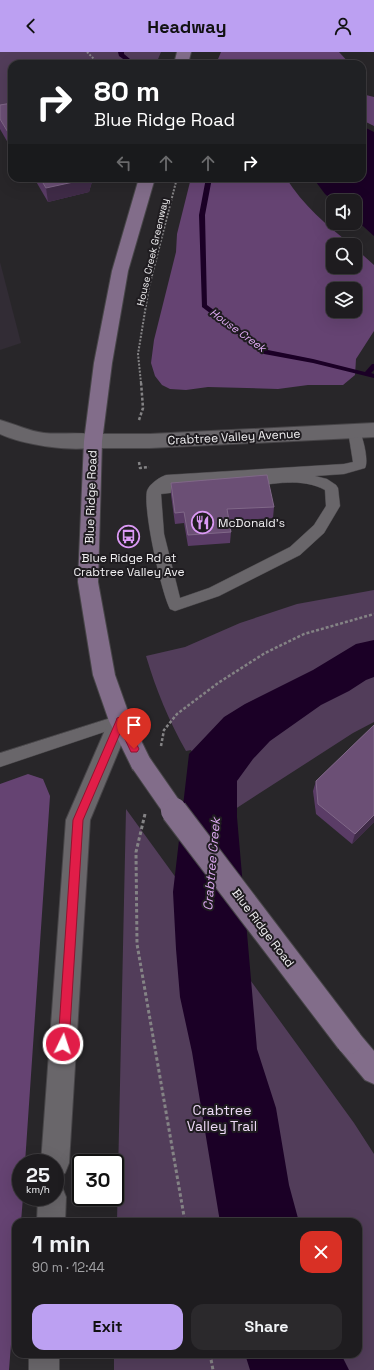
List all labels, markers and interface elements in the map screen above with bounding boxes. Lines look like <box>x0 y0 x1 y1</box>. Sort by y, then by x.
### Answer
icon: back <box>20 15 42 37</box>
text: Headway <box>147 15 227 38</box>
icon: person <box>332 15 354 37</box>
text: 80 m <box>94 73 160 109</box>
icon: right <box>28 76 80 128</box>
text: Blue Ridge Road <box>94 108 235 131</box>
icon: left <box>113 152 135 174</box>
icon: ahead <box>155 152 177 174</box>
icon: ahead <box>197 152 219 174</box>
icon: right <box>239 152 261 174</box>
map controls <box>326 194 362 318</box>
button: sound <box>326 194 362 230</box>
street label: House Creek Greenway <box>134 197 171 307</box>
button: search <box>326 238 362 274</box>
button: layers <box>326 282 362 318</box>
water label: House Creek <box>207 305 270 356</box>
street label: Crabtree Valley Avenue <box>167 426 301 448</box>
street label: Blue Ridge Road <box>81 450 101 544</box>
restaurant icon: McDonald's <box>190 510 216 536</box>
place label: McDonald's <box>218 515 285 531</box>
bus stop icon: Blue Ridge Rd at Crabtree Valley Ave <box>116 524 142 550</box>
place label: Blue Ridge Rd at Crabtree Valley Ave <box>73 550 185 580</box>
pin <box>117 708 151 749</box>
icon: arrive <box>123 714 145 736</box>
water label: Crabtree Creek <box>199 815 224 911</box>
street label: Blue Ridge Road <box>228 886 298 970</box>
position arrow <box>42 1023 84 1065</box>
park label: Crabtree Valley Trail <box>187 1101 257 1135</box>
speed limit sign: 30 <box>72 1154 124 1206</box>
text: 25 <box>26 1162 50 1188</box>
text: km/h <box>26 1183 50 1196</box>
text: 1 min <box>32 1228 91 1259</box>
button: close <box>300 1231 342 1273</box>
text: 90 m · 12:44 <box>32 1259 105 1276</box>
button: Exit <box>32 1304 183 1350</box>
button: Share <box>191 1304 342 1350</box>

